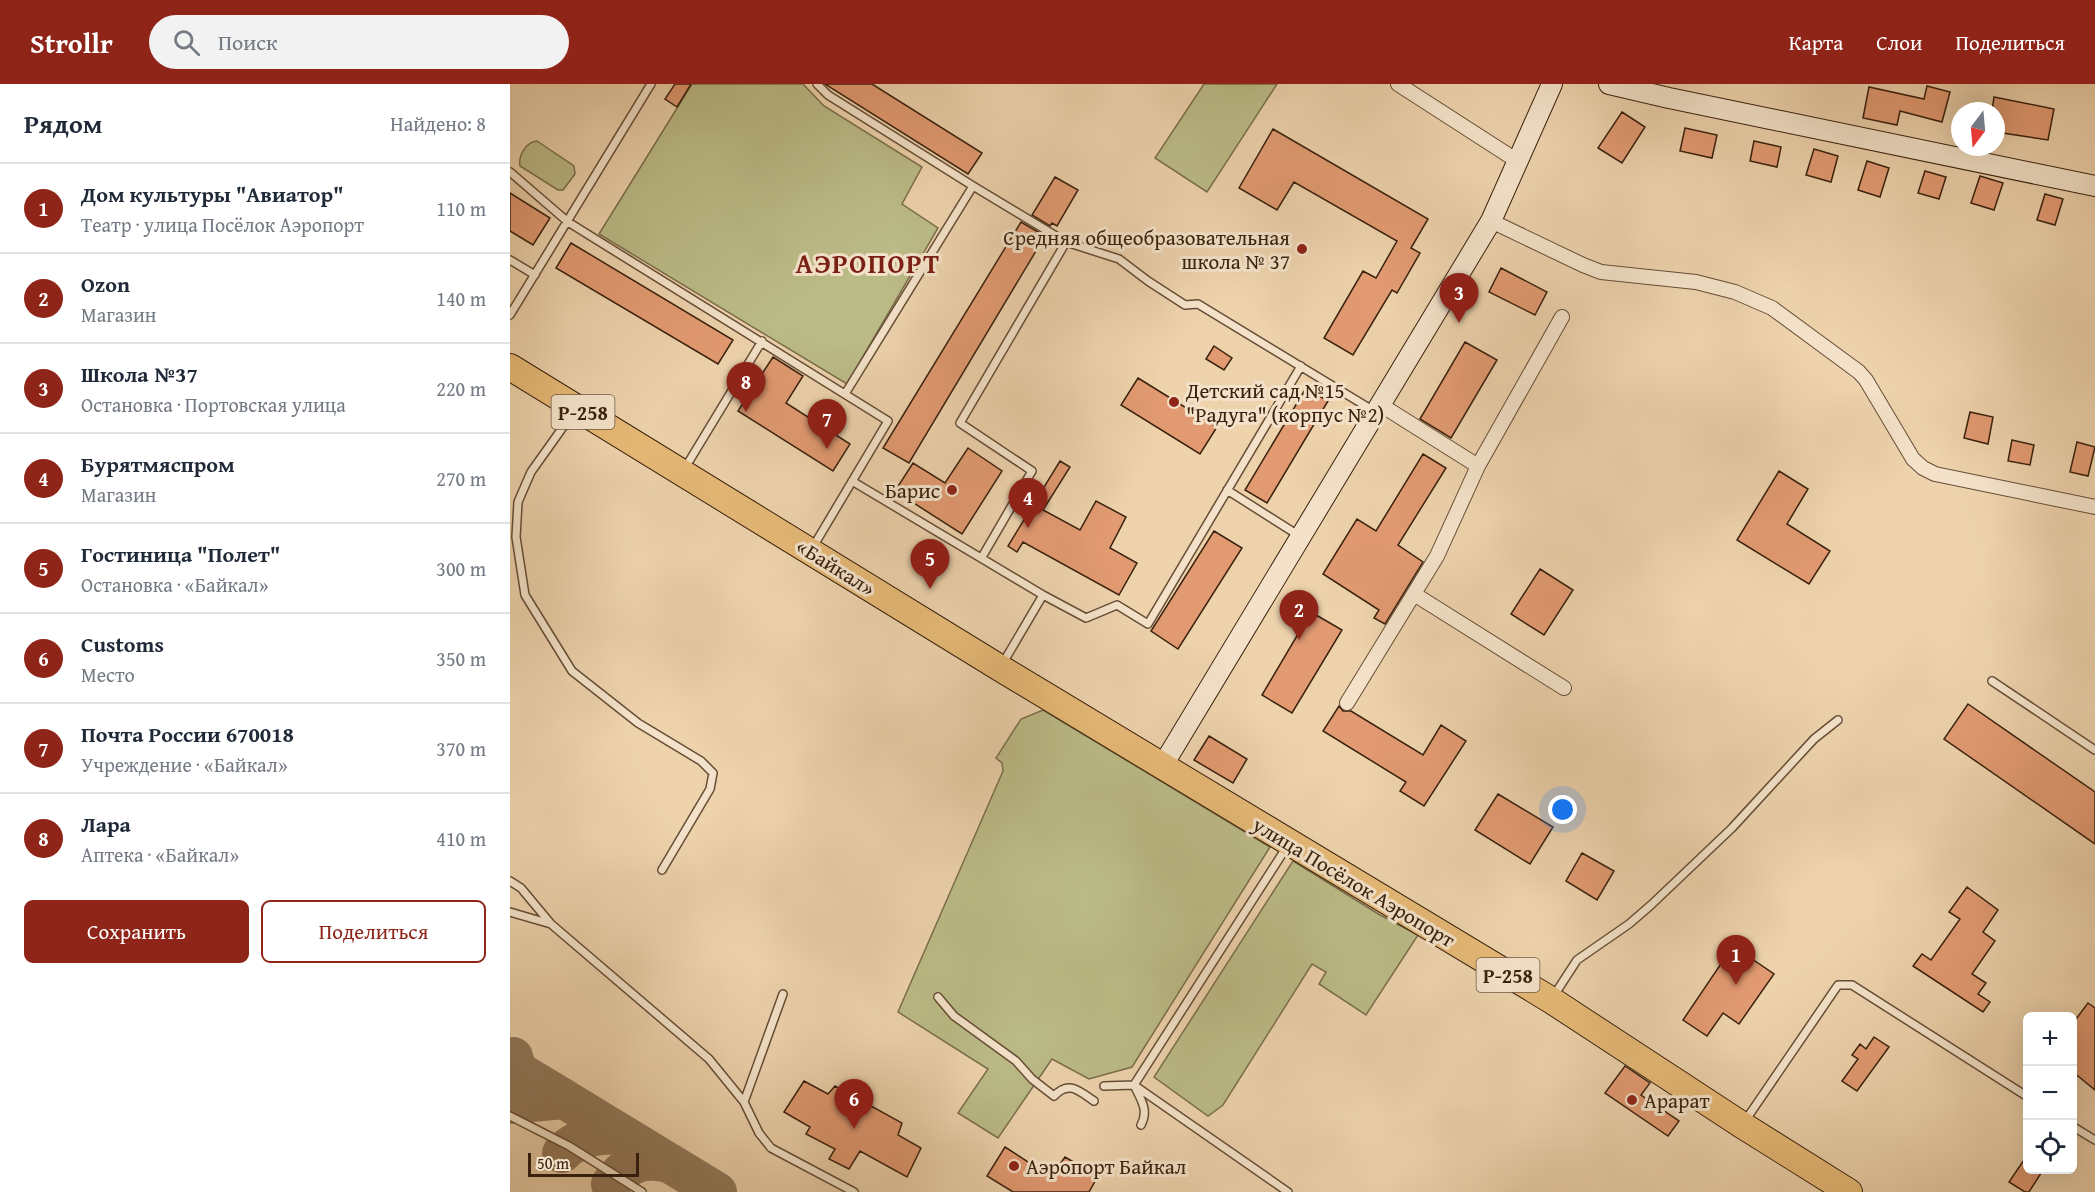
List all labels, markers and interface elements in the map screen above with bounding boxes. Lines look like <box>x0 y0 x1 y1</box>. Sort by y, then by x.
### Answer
search box <box>149 15 569 69</box>
text: Strollr <box>30 22 113 63</box>
icon: search <box>170 26 203 59</box>
text: Поиск <box>218 26 278 58</box>
text: Карта <box>1789 27 1843 58</box>
text: Слои <box>1876 27 1922 58</box>
text: Поделиться <box>1955 27 2065 58</box>
north arrow <box>1951 102 2005 156</box>
text: Рядом <box>24 104 102 143</box>
text: Найдено: 8 <box>390 109 486 138</box>
text: Дом культуры "Авиатор" <box>81 178 344 210</box>
text: 1 <box>38 194 49 223</box>
text: 110 m <box>436 194 486 223</box>
text: Театр · улица Посёлок Аэропорт <box>81 210 364 239</box>
place label: Средняя общеобразовательная школа № 37 <box>1003 222 1290 277</box>
marker: Средняя общеобразовательная школа № 37 <box>1295 242 1309 256</box>
district label: АЭРОПОРТ <box>795 243 941 283</box>
text: Ozon <box>81 268 130 300</box>
pin: 3 <box>1440 274 1478 323</box>
text: 2 <box>38 284 49 313</box>
text: 140 m <box>436 284 486 313</box>
text: Магазин <box>81 300 156 329</box>
text: Школа №37 <box>81 358 198 390</box>
pin: 8 <box>726 362 766 412</box>
text: 3 <box>38 374 49 403</box>
text: 220 m <box>436 374 486 403</box>
place label: Детский сад №15 "Радуга" (корпус №2) <box>1185 375 1384 430</box>
text: Остановка · Портовская улица <box>81 390 346 419</box>
road number: Р-258 <box>552 395 614 429</box>
marker: Детский сад №15 "Радуга" (корпус №2) <box>1167 395 1181 409</box>
pin: 7 <box>808 400 846 449</box>
text: Бурятмяспром <box>81 448 235 480</box>
text: 4 <box>38 464 49 493</box>
text: 270 m <box>436 464 486 493</box>
place label: Барис <box>885 475 940 506</box>
pin: 4 <box>1008 478 1048 528</box>
text: Магазин <box>81 480 156 509</box>
marker: Барис <box>945 483 959 497</box>
street label: «Байкал» <box>791 531 881 603</box>
text: Гостиница "Полет" <box>81 538 280 570</box>
pin: 5 <box>910 540 950 589</box>
text: 5 <box>38 554 49 583</box>
text: 300 m <box>436 554 486 583</box>
text: Остановка · «Байкал» <box>81 570 268 599</box>
pin: 2 <box>1280 590 1318 640</box>
text: Customs <box>81 628 164 660</box>
text: 6 <box>38 644 49 673</box>
text: 350 m <box>436 644 486 673</box>
text: Место <box>81 660 135 689</box>
text: Почта России 670018 <box>81 718 294 750</box>
text: 7 <box>38 734 49 763</box>
text: 370 m <box>436 734 486 763</box>
text: Учреждение · «Байкал» <box>81 750 288 779</box>
your location <box>1548 795 1577 824</box>
text: Лара <box>81 808 131 840</box>
street label: улица Посёлок Аэропорт <box>1246 809 1461 955</box>
text: 8 <box>38 824 49 853</box>
text: 410 m <box>436 824 486 853</box>
text: Аптека · «Байкал» <box>81 840 239 869</box>
button: Сохранить <box>24 900 249 963</box>
button: Поделиться <box>261 900 486 963</box>
pin: 1 <box>1716 936 1756 985</box>
road number: Р-258 <box>1476 958 1540 992</box>
map controls <box>2023 1012 2077 1174</box>
button: + <box>2023 1012 2077 1066</box>
button: − <box>2023 1066 2077 1120</box>
pin: 6 <box>834 1080 874 1129</box>
place label: Арарат <box>1644 1085 1710 1116</box>
marker: Арарат <box>1625 1093 1639 1107</box>
button: locate <box>2023 1120 2077 1174</box>
scale bar <box>528 1150 639 1178</box>
text: 50 m <box>537 1151 569 1175</box>
place label: Аэропорт Байкал <box>1026 1151 1187 1182</box>
marker: Аэропорт Байкал <box>1007 1159 1021 1173</box>

